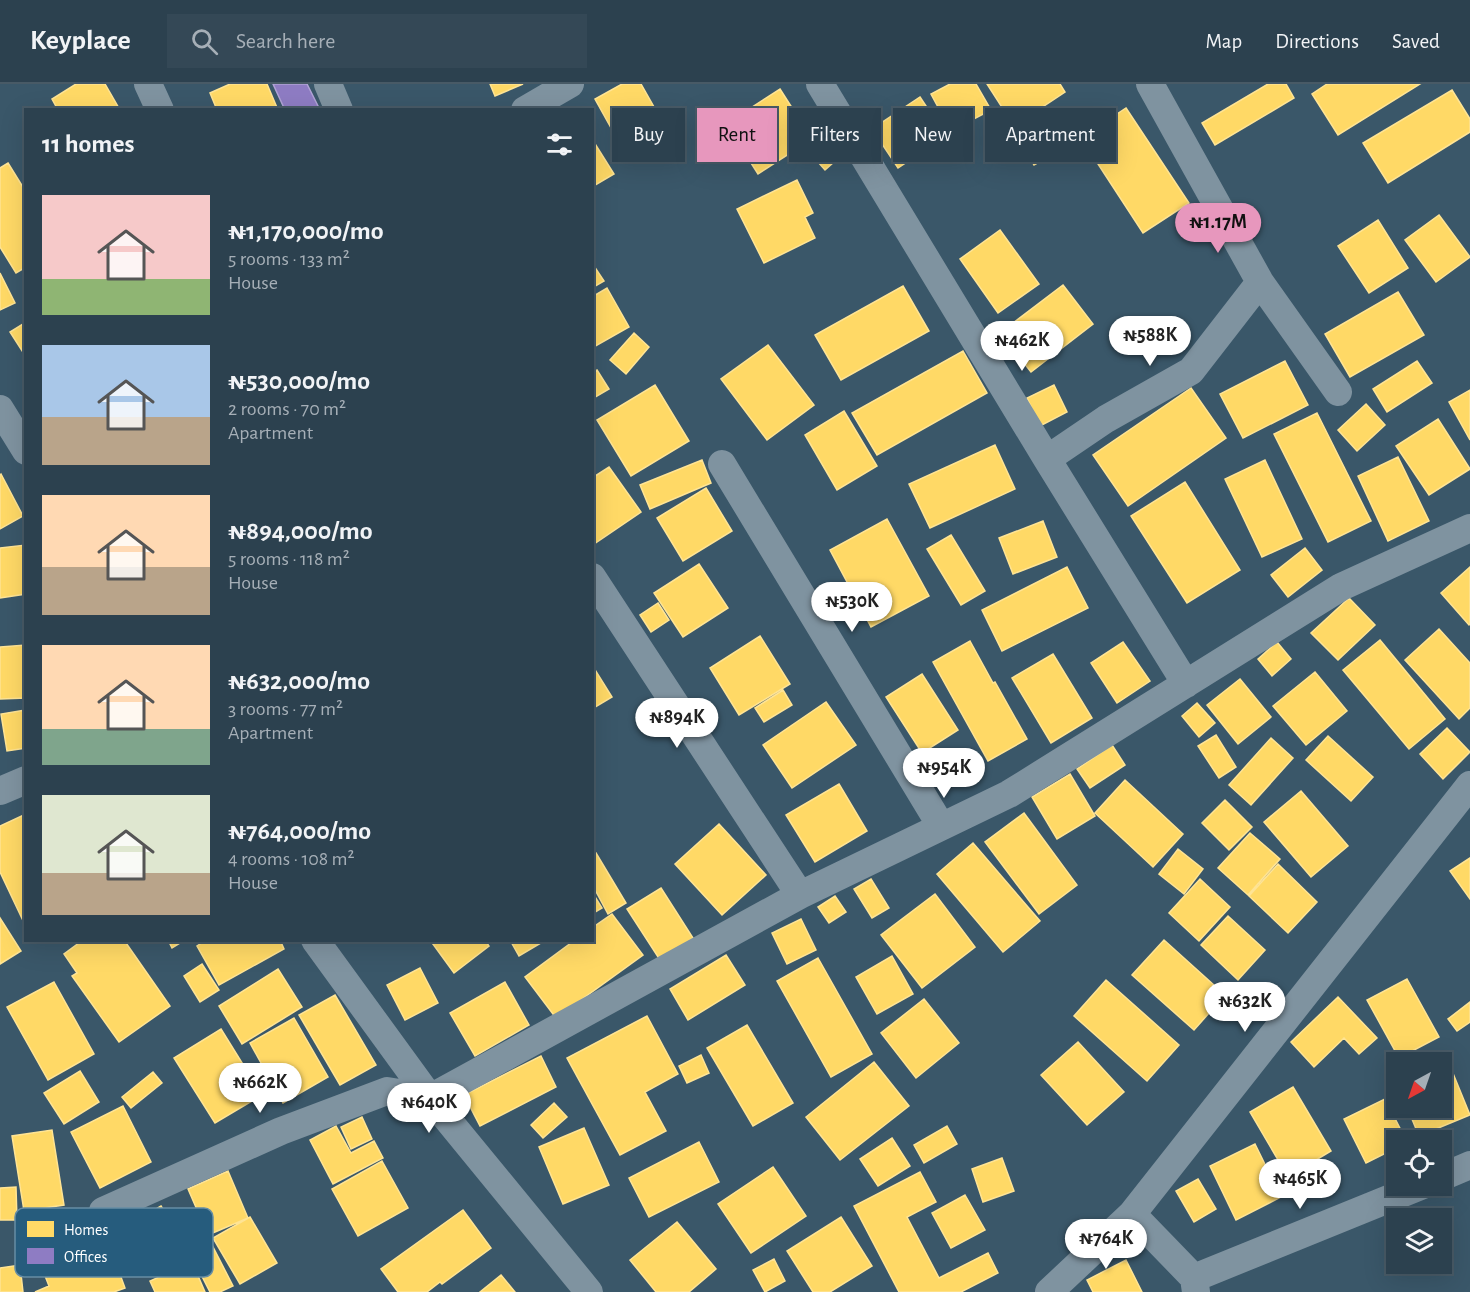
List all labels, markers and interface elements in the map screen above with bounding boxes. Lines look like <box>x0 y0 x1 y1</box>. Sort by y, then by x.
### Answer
search box <box>167 14 587 68</box>
icon: search <box>188 25 221 58</box>
text: Keyplace <box>30 27 131 55</box>
text: Search here <box>236 30 335 52</box>
text: Map <box>1206 31 1242 52</box>
text: Directions <box>1275 31 1359 52</box>
text: Saved <box>1392 31 1440 52</box>
chip: Buy <box>612 108 685 162</box>
chip: Rent <box>697 108 777 162</box>
chip: Filters <box>789 108 881 162</box>
chip: New <box>893 108 973 162</box>
chip: Apartment <box>985 108 1116 162</box>
icon: filters <box>543 128 576 161</box>
text: 11 homes <box>42 131 134 157</box>
pin: ₦1.17M <box>1169 203 1267 254</box>
text: ₦1.17M <box>1189 212 1247 232</box>
text: ₦1,170,000/mo <box>228 218 384 244</box>
icon: home <box>90 219 162 291</box>
text: 5 rooms · 133 m² <box>228 249 350 269</box>
text: House <box>228 273 278 293</box>
pin: ₦588K <box>1108 316 1192 367</box>
pin: ₦462K <box>980 321 1064 372</box>
text: ₦588K <box>1123 325 1177 345</box>
text: ₦462K <box>995 330 1049 350</box>
text: ₦530,000/mo <box>228 368 370 394</box>
icon: home <box>90 369 162 441</box>
text: 2 rooms · 70 m² <box>228 399 346 419</box>
text: Apartment <box>228 423 313 443</box>
text: ₦894,000/mo <box>228 518 373 544</box>
icon: home <box>90 519 162 591</box>
text: 5 rooms · 118 m² <box>228 549 350 569</box>
text: House <box>228 573 278 593</box>
pin: ₦530K <box>810 582 894 633</box>
text: ₦530K <box>825 591 879 611</box>
text: ₦632,000/mo <box>228 668 370 694</box>
icon: home <box>90 669 162 741</box>
pin: ₦894K <box>635 698 719 749</box>
text: 3 rooms · 77 m² <box>228 699 343 719</box>
text: ₦894K <box>649 707 705 727</box>
text: Apartment <box>228 723 313 743</box>
pin: ₦954K <box>902 748 986 799</box>
text: ₦954K <box>917 757 971 777</box>
text: ₦764,000/mo <box>228 818 371 844</box>
icon: home <box>90 819 162 891</box>
text: 4 rooms · 108 m² <box>228 849 355 869</box>
text: House <box>228 873 278 893</box>
pin: ₦632K <box>1203 982 1287 1033</box>
text: ₦632K <box>1218 991 1272 1011</box>
north arrow <box>1386 1052 1452 1118</box>
map controls <box>1386 1052 1452 1274</box>
pin: ₦662K <box>218 1063 302 1114</box>
text: ₦662K <box>233 1072 287 1092</box>
pin: ₦640K <box>387 1083 471 1134</box>
text: ₦640K <box>401 1092 457 1112</box>
button: locate <box>1386 1130 1452 1196</box>
pin: ₦465K <box>1258 1159 1342 1210</box>
text: ₦465K <box>1273 1168 1327 1188</box>
legend <box>15 1208 213 1277</box>
button: layers <box>1386 1208 1452 1274</box>
pin: ₦764K <box>1064 1219 1148 1270</box>
text: Homes <box>64 1222 108 1238</box>
text: ₦764K <box>1079 1228 1133 1248</box>
text: Offices <box>64 1249 107 1265</box>

